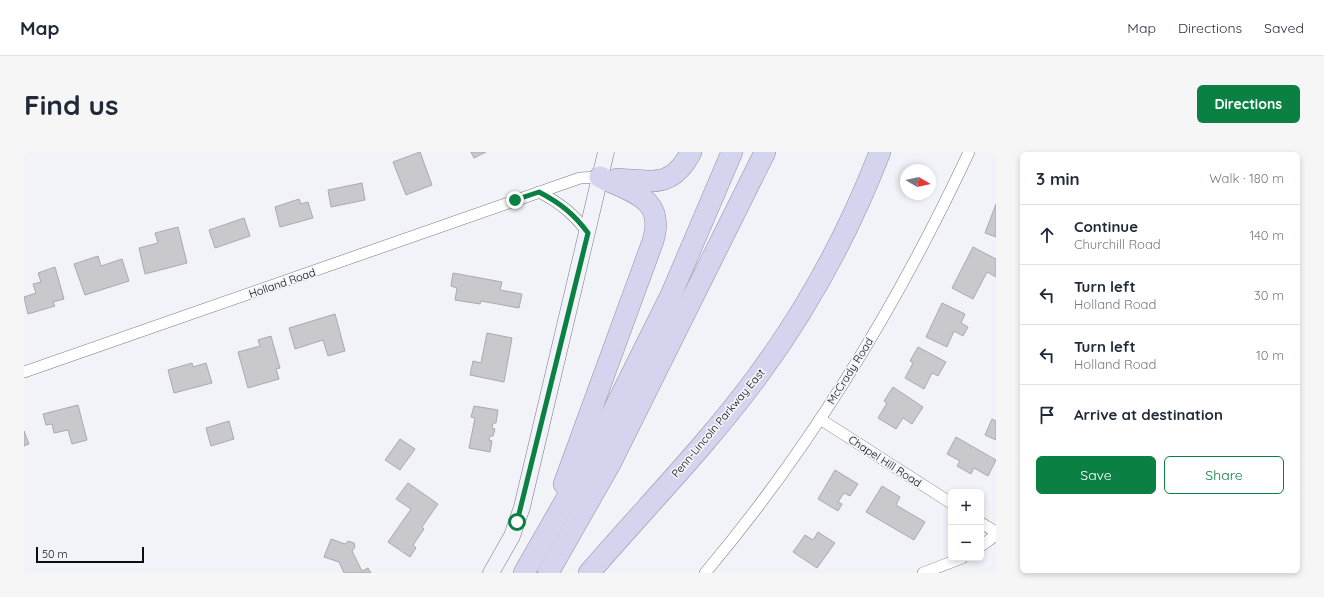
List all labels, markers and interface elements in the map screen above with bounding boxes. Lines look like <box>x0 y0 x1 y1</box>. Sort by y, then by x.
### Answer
text: Map <box>20 16 59 40</box>
text: Map <box>1127 19 1156 37</box>
text: Directions <box>1178 19 1242 37</box>
text: Saved <box>1264 19 1304 37</box>
button: Directions <box>1197 85 1300 123</box>
text: Find us <box>24 87 118 122</box>
north arrow <box>900 164 936 200</box>
text: 3 min <box>1036 168 1080 189</box>
text: Walk · 180 m <box>1209 170 1284 186</box>
route end <box>506 191 524 209</box>
text: Continue <box>1074 217 1138 236</box>
icon: ahead <box>1036 224 1058 246</box>
text: 140 m <box>1249 227 1284 243</box>
text: Churchill Road <box>1074 236 1161 252</box>
street label: Holland Road <box>247 265 317 301</box>
text: Turn left <box>1074 277 1136 296</box>
icon: left <box>1036 284 1058 306</box>
text: 30 m <box>1254 287 1284 303</box>
text: Holland Road <box>1074 296 1156 312</box>
street label: McCrady Road <box>824 335 876 407</box>
text: Turn left <box>1074 337 1136 356</box>
icon: left <box>1036 344 1058 366</box>
text: 10 m <box>1256 347 1284 363</box>
text: Holland Road <box>1074 356 1156 372</box>
street label: Penn-Lincoln Parkway East <box>668 366 768 480</box>
icon: arrive <box>1036 404 1058 426</box>
text: Arrive at destination <box>1074 405 1223 424</box>
street label: Chapel Hill Road <box>846 432 924 490</box>
button: Save <box>1036 456 1156 494</box>
button: Share <box>1164 456 1284 494</box>
map controls <box>948 489 984 561</box>
button: + <box>948 489 984 525</box>
route start <box>508 513 526 531</box>
button: − <box>948 525 984 561</box>
scale bar <box>36 545 144 564</box>
text: 50 m <box>42 547 68 561</box>

